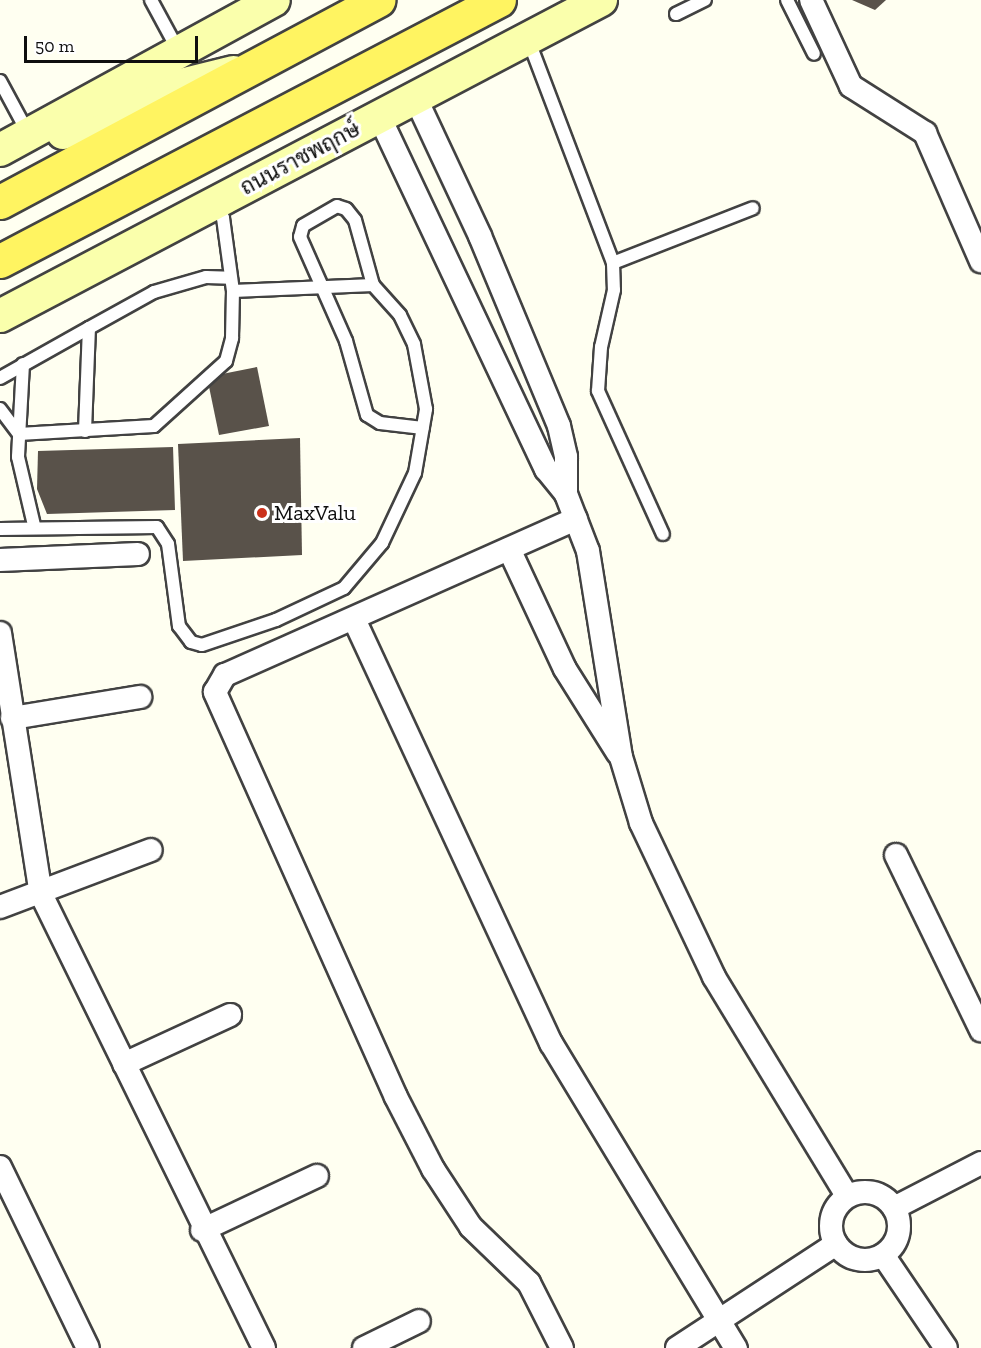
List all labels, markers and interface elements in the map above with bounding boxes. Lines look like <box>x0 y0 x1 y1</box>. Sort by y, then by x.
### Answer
scale bar <box>27 24 201 62</box>
text: 50 m <box>35 35 74 57</box>
street label: ถนนราชพฤกษ์ <box>236 115 364 201</box>
place label: MaxValu <box>274 500 356 526</box>
marker: MaxValu <box>255 506 269 520</box>

